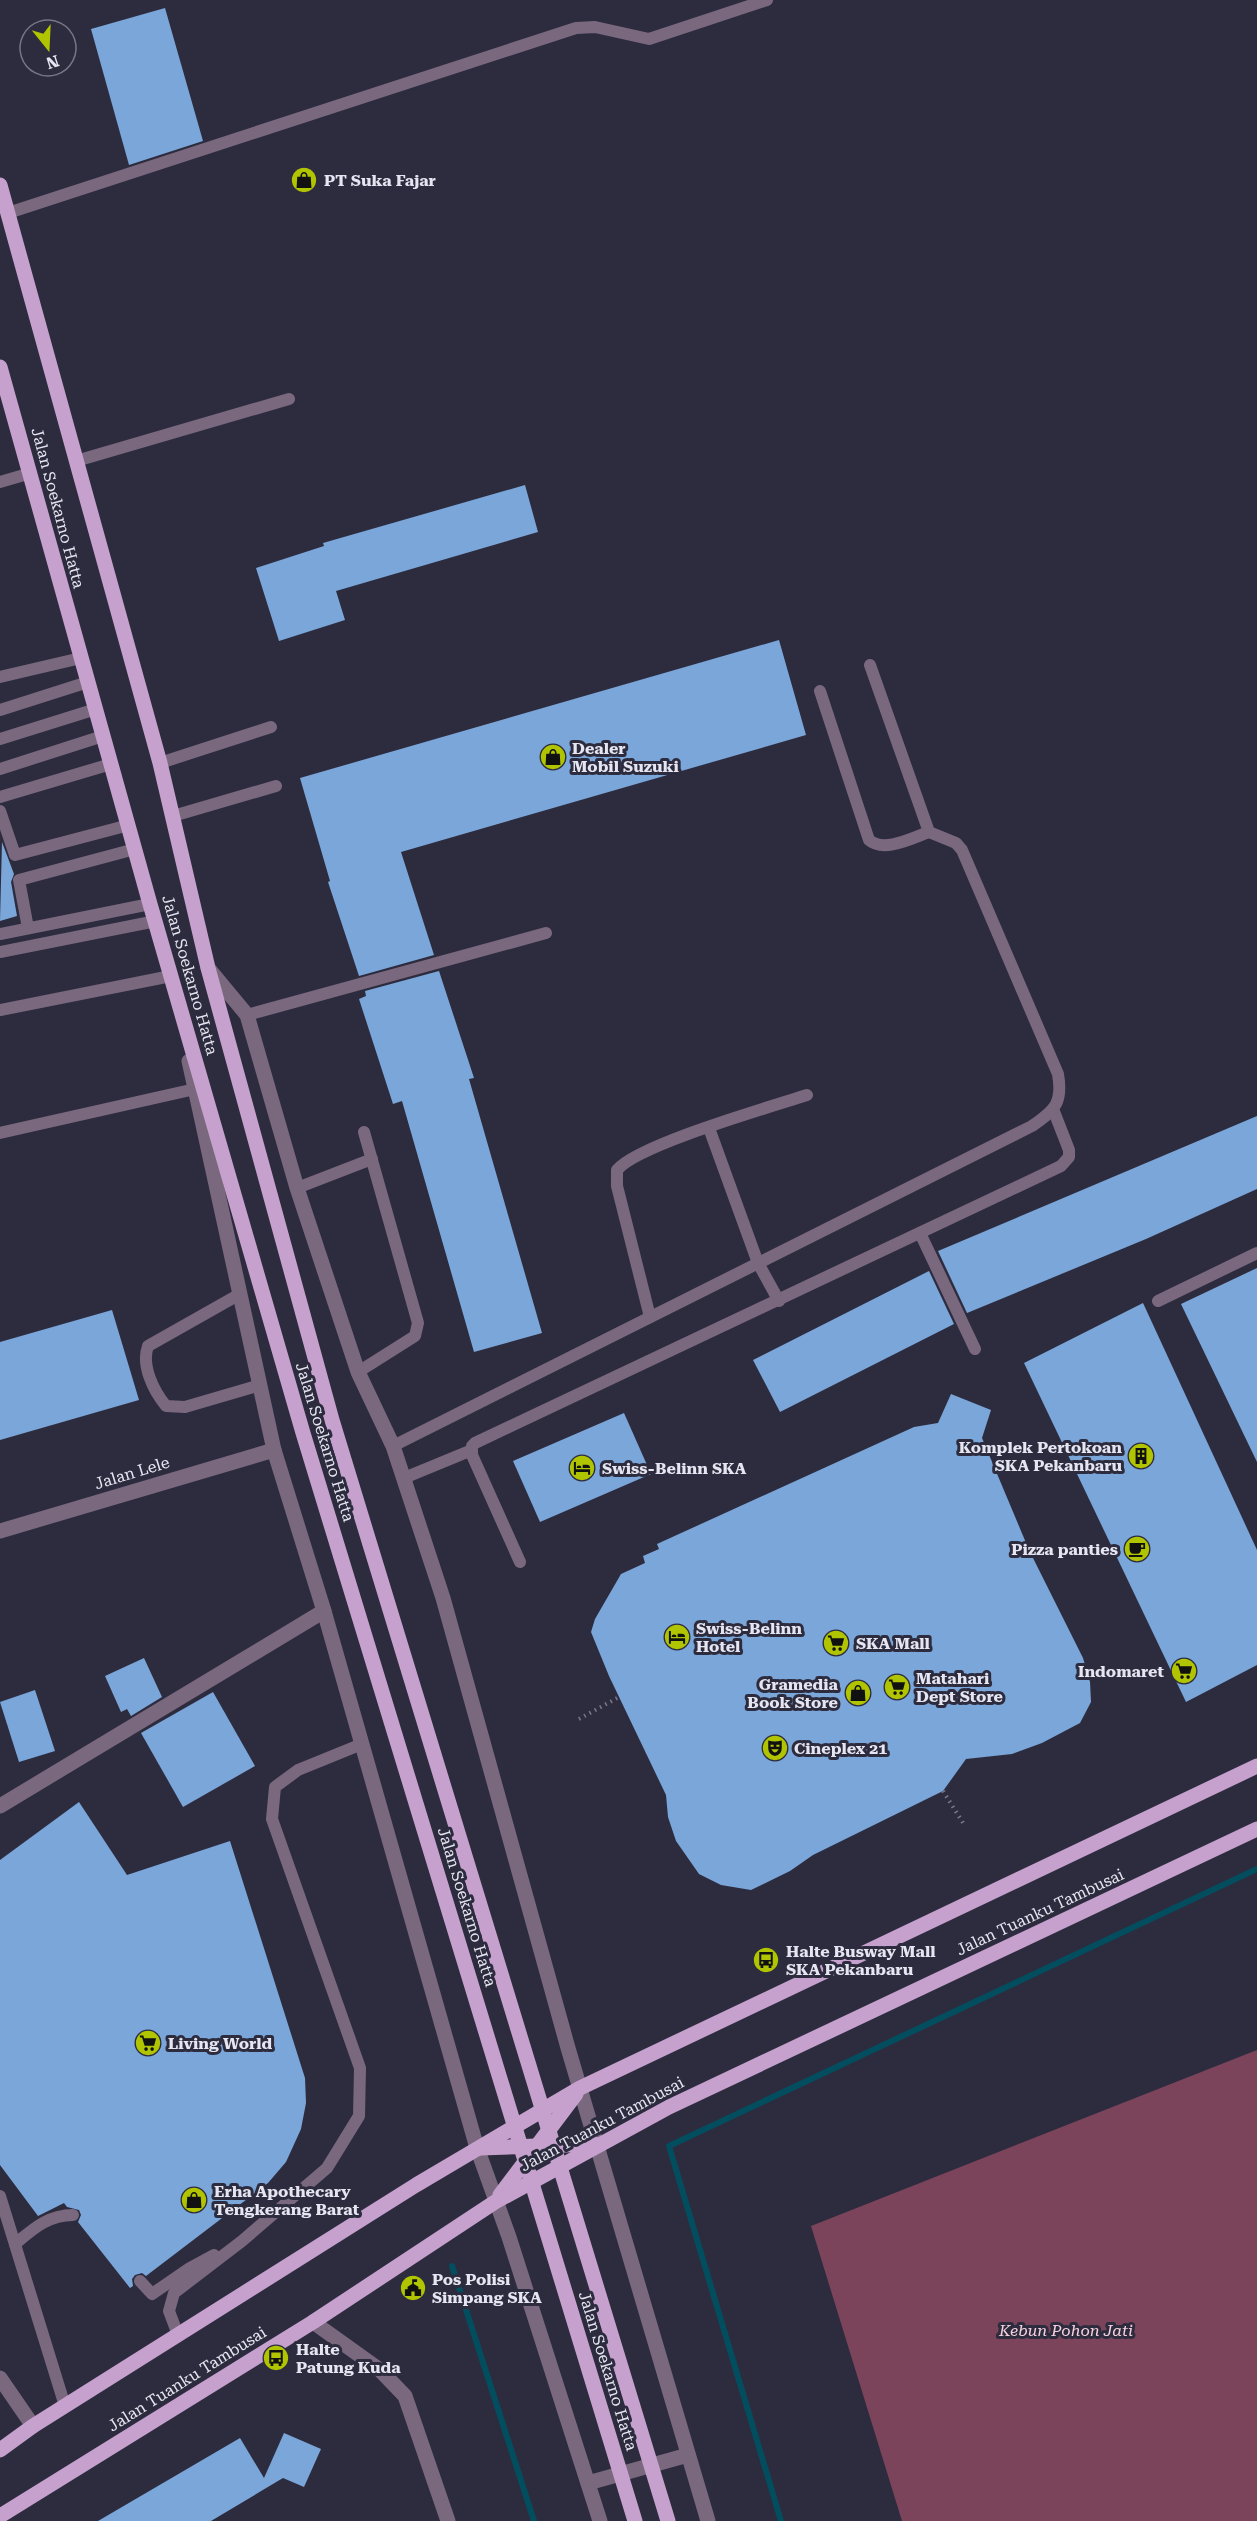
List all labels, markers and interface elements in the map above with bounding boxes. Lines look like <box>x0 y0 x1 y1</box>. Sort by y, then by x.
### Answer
north arrow <box>18 18 78 78</box>
text: N <box>44 51 61 73</box>
shop icon: PT Suka Fajar <box>289 165 319 195</box>
place label: PT Suka Fajar <box>324 171 436 190</box>
street label: Jalan Soekarno Hatta <box>27 426 89 591</box>
place label: Dealer Mobil Suzuki <box>572 739 680 776</box>
shop icon: Dealer Mobil Suzuki <box>538 742 568 772</box>
street label: Jalan Soekarno Hatta <box>158 893 222 1057</box>
street label: Jalan Soekarno Hatta <box>292 1360 358 1524</box>
place label: Komplek Pertokoan SKA Pekanbaru <box>959 1438 1122 1475</box>
building icon: Komplek Pertokoan SKA Pekanbaru <box>1126 1441 1156 1471</box>
street label: Jalan Lele <box>92 1453 172 1493</box>
hotel icon: Swiss-Belinn SKA <box>567 1453 597 1483</box>
place label: Swiss-Belinn SKA <box>602 1459 747 1478</box>
cafe icon: Pizza panties <box>1122 1534 1152 1564</box>
place label: Pizza panties <box>1011 1540 1118 1559</box>
place label: Swiss-Belinn Hotel <box>696 1619 802 1656</box>
hotel icon: Swiss-Belinn Hotel <box>662 1622 692 1652</box>
supermarket icon: SKA Mall <box>821 1628 851 1658</box>
place label: SKA Mall <box>856 1634 931 1653</box>
supermarket icon: Indomaret <box>1169 1656 1199 1686</box>
place label: Indomaret <box>1078 1662 1165 1681</box>
place label: Matahari Dept Store <box>916 1669 1003 1706</box>
supermarket icon: Matahari Dept Store <box>882 1672 912 1702</box>
place label: Gramedia Book Store <box>747 1675 839 1712</box>
shop icon: Gramedia Book Store <box>843 1678 873 1708</box>
theatre icon: Cineplex 21 <box>760 1733 790 1763</box>
place label: Cineplex 21 <box>794 1739 887 1758</box>
street label: Jalan Soekarno Hatta <box>434 1825 500 1989</box>
street label: Jalan Tuanku Tambusai <box>953 1865 1127 1959</box>
place label: Halte Busway Mall SKA Pekanbaru <box>786 1942 936 1979</box>
bus stop icon: Halte Busway Mall SKA Pekanbaru <box>751 1945 781 1975</box>
supermarket icon: Living World <box>133 2028 163 2058</box>
place label: Living World <box>168 2034 273 2053</box>
street label: Jalan Tuanku Tambusai <box>517 2073 687 2175</box>
place label: Erha Apothecary Tengkerang Barat <box>214 2182 360 2219</box>
shop icon: Erha Apothecary Tengkerang Barat <box>179 2185 209 2215</box>
place label: Pos Polisi Simpang SKA <box>432 2270 542 2307</box>
public building icon: Pos Polisi Simpang SKA <box>398 2273 428 2303</box>
street label: Jalan Soekarno Hatta <box>575 2289 641 2453</box>
park label: Kebun Pohon Jati <box>998 2321 1133 2340</box>
street label: Jalan Tuanku Tambusai <box>104 2322 270 2436</box>
place label: Halte Patung Kuda <box>296 2340 401 2377</box>
bus stop icon: Halte Patung Kuda <box>261 2343 291 2373</box>

